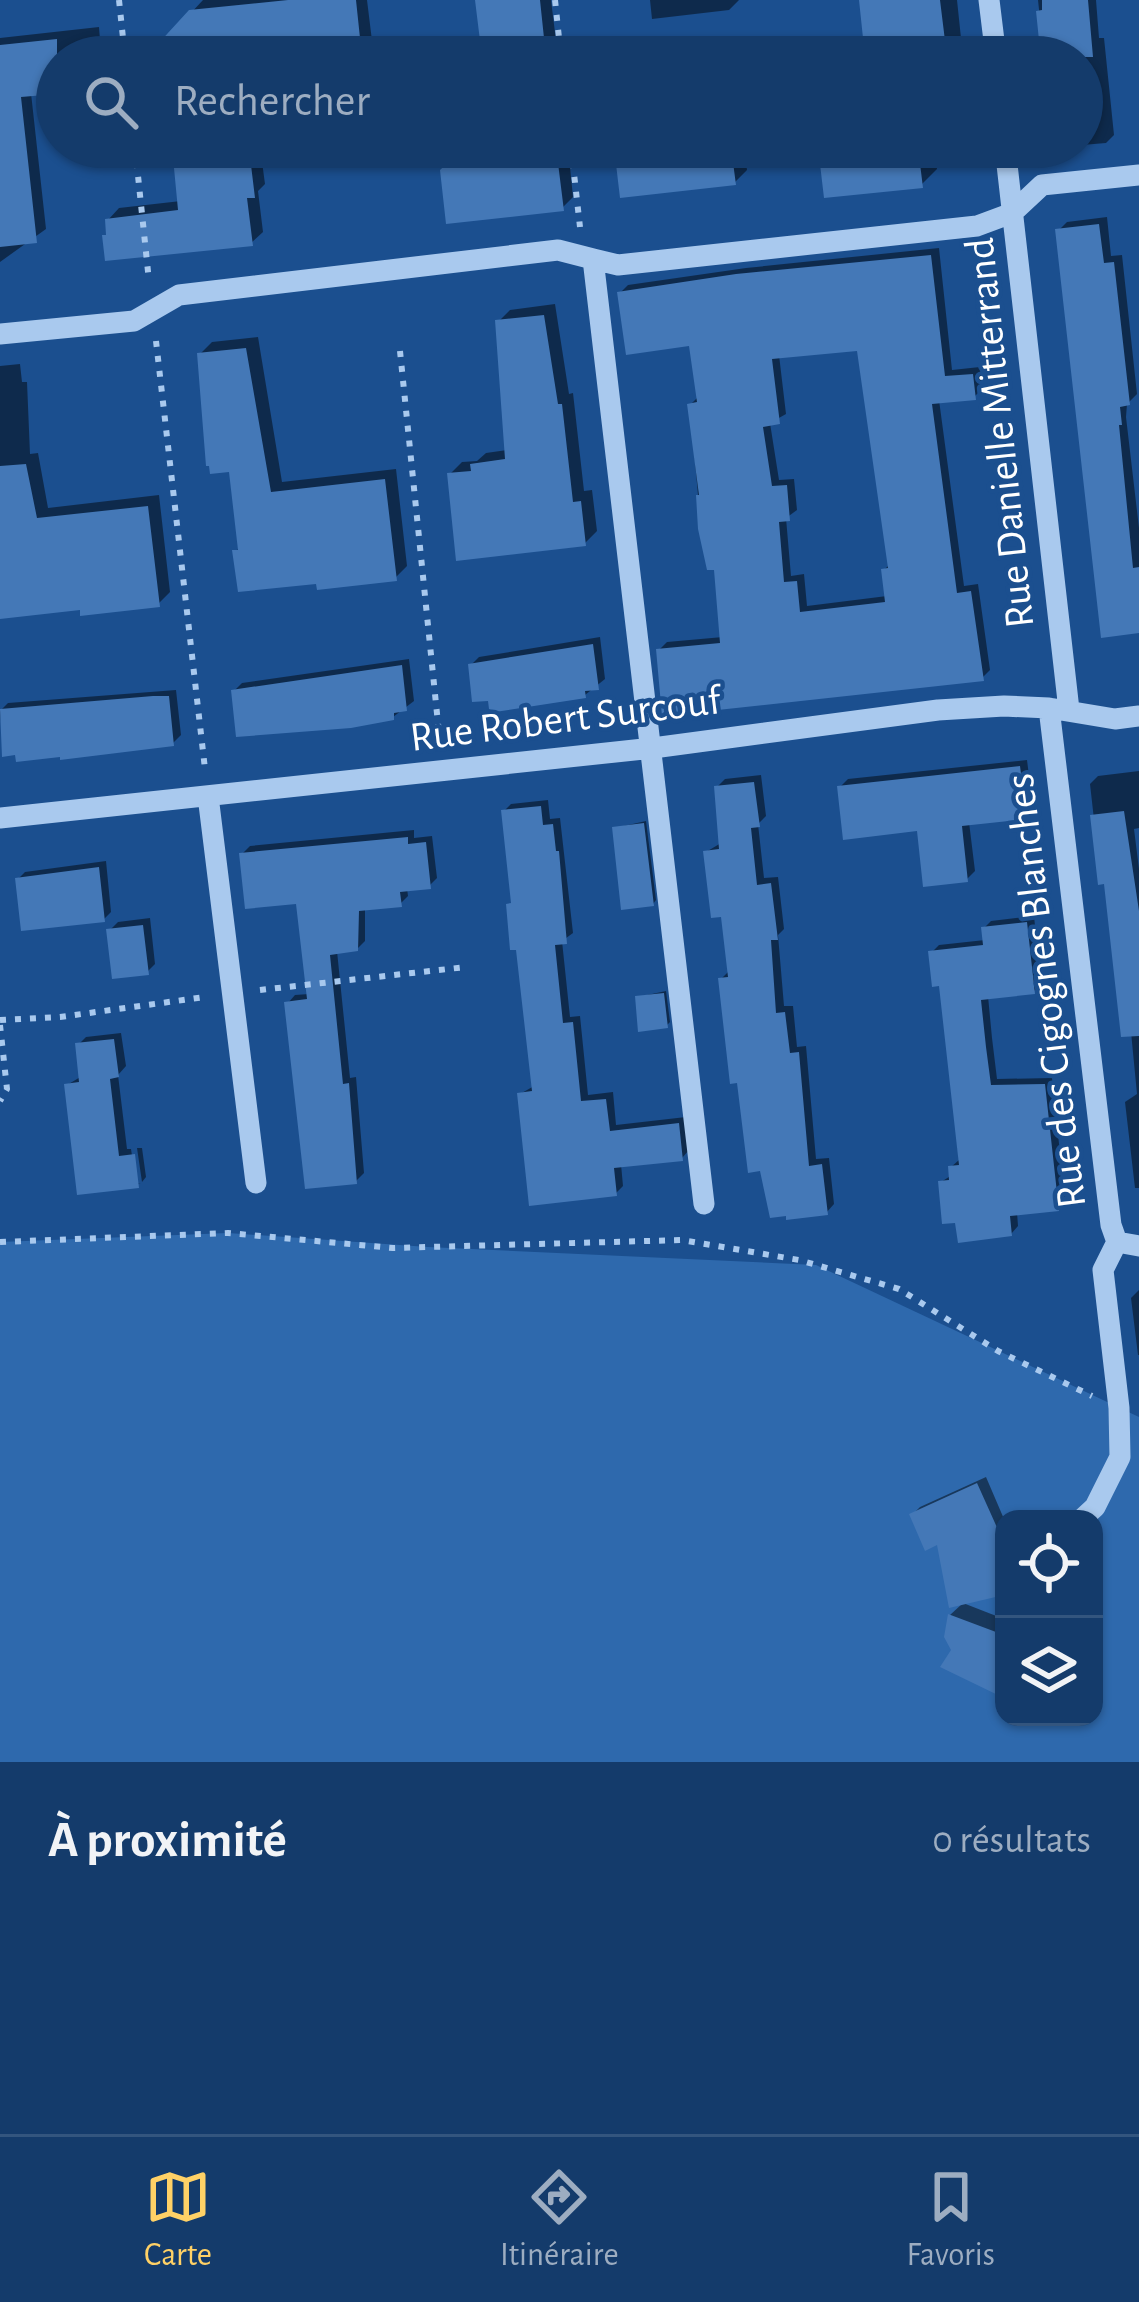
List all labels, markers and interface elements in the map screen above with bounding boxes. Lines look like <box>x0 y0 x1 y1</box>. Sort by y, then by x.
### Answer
search box <box>36 36 1103 168</box>
icon: search <box>78 69 144 135</box>
text: Rechercher <box>174 79 370 124</box>
street label: Rue Danielle Mitterrand <box>959 235 1041 630</box>
street label: Rue Robert Surcouf <box>408 679 725 759</box>
street label: Rue des Cigognes Blanches <box>998 771 1093 1210</box>
map controls <box>995 1510 1103 1726</box>
button: locate <box>995 1510 1103 1618</box>
button: layers <box>995 1618 1103 1726</box>
text: À proximité <box>48 1815 287 1866</box>
text: 0 résultats <box>932 1821 1091 1860</box>
tab: Carte <box>144 2164 212 2276</box>
tab: Itinéraire <box>500 2164 619 2276</box>
tab: Favoris <box>907 2164 995 2276</box>

